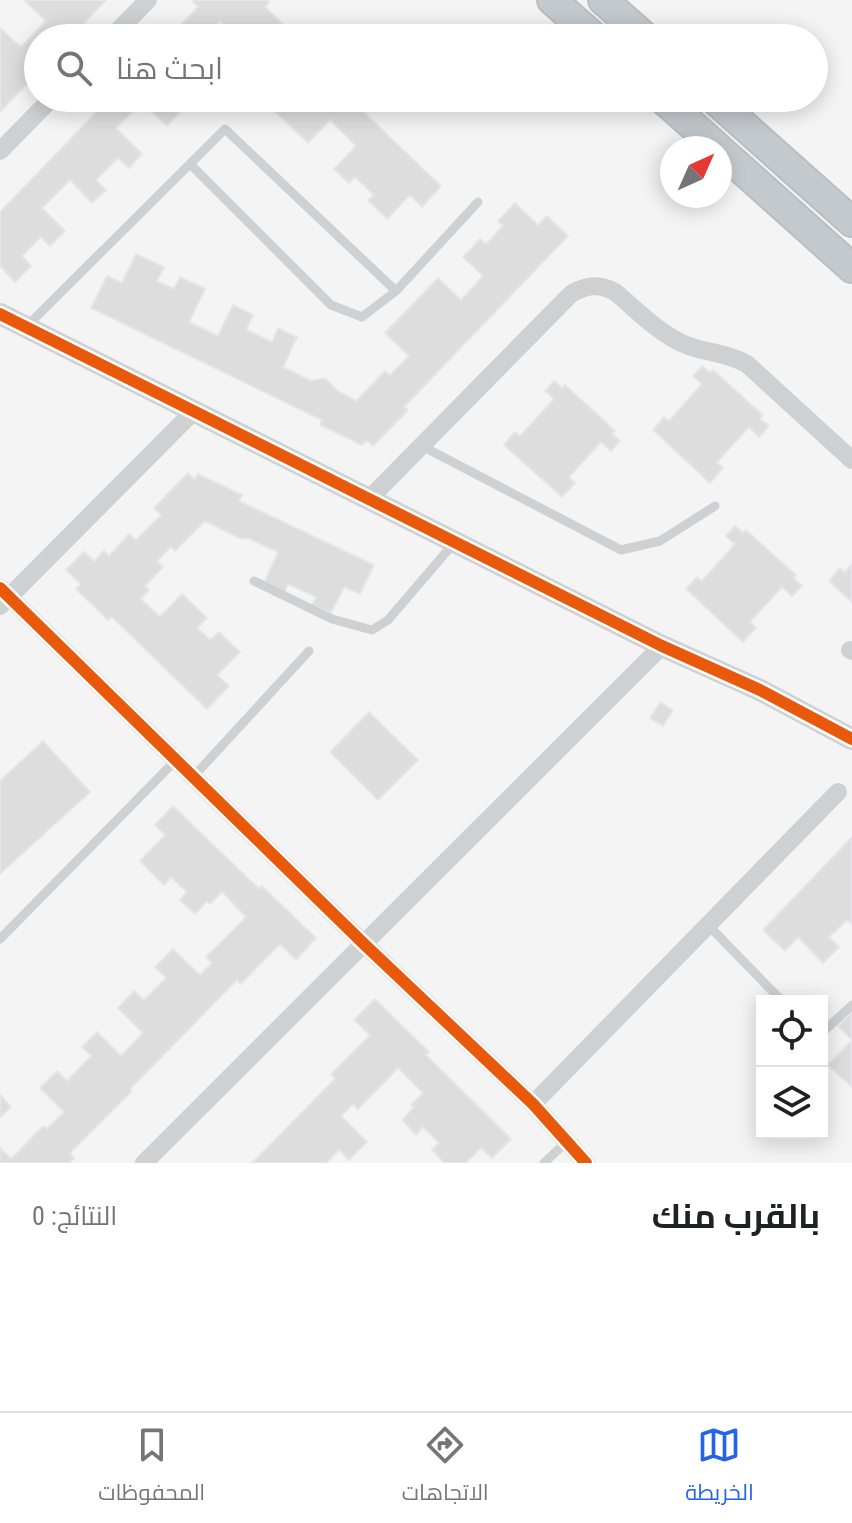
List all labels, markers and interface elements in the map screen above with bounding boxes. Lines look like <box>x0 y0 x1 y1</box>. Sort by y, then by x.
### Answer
search box <box>24 24 828 112</box>
icon: search <box>52 46 96 90</box>
text: ابحث هنا <box>116 51 223 86</box>
north arrow <box>660 136 732 208</box>
map controls <box>756 995 828 1139</box>
button: locate <box>756 995 828 1067</box>
button: layers <box>756 1067 828 1139</box>
text: بالقرب منك <box>652 1196 820 1236</box>
text: النتائج: 0 <box>32 1201 117 1231</box>
tab: المحفوظات <box>98 1423 205 1513</box>
tab: الاتجاهات <box>402 1423 489 1513</box>
tab: الخريطة <box>685 1423 754 1513</box>

